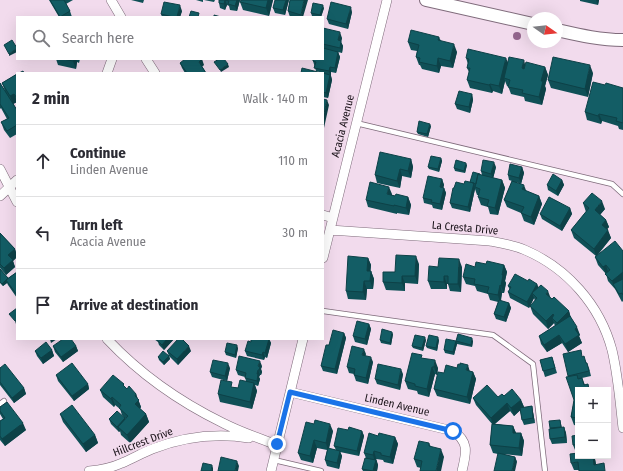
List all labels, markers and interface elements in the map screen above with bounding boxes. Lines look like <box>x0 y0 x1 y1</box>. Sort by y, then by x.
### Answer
north arrow <box>527 12 563 48</box>
search box <box>16 16 324 60</box>
icon: search <box>30 27 52 49</box>
text: Search here <box>62 29 134 47</box>
text: 2 min <box>32 88 70 109</box>
text: Walk · 140 m <box>243 91 308 106</box>
street label: Acacia Avenue <box>329 93 357 159</box>
text: Continue <box>70 144 126 162</box>
icon: ahead <box>32 150 54 172</box>
text: 110 m <box>278 153 308 168</box>
text: Linden Avenue <box>70 162 148 177</box>
text: Turn left <box>70 216 123 234</box>
street label: La Cresta Drive <box>431 219 499 237</box>
icon: left <box>32 222 54 244</box>
text: 30 m <box>282 225 308 240</box>
text: Acacia Avenue <box>70 234 146 249</box>
icon: arrive <box>32 294 54 316</box>
text: Arrive at destination <box>70 296 198 314</box>
map controls <box>575 387 611 459</box>
button: + <box>575 387 611 423</box>
street label: Linden Avenue <box>363 391 431 419</box>
route start <box>444 422 462 440</box>
button: − <box>575 423 611 459</box>
street label: Hillcrest Drive <box>111 425 175 459</box>
route end <box>268 435 286 453</box>

